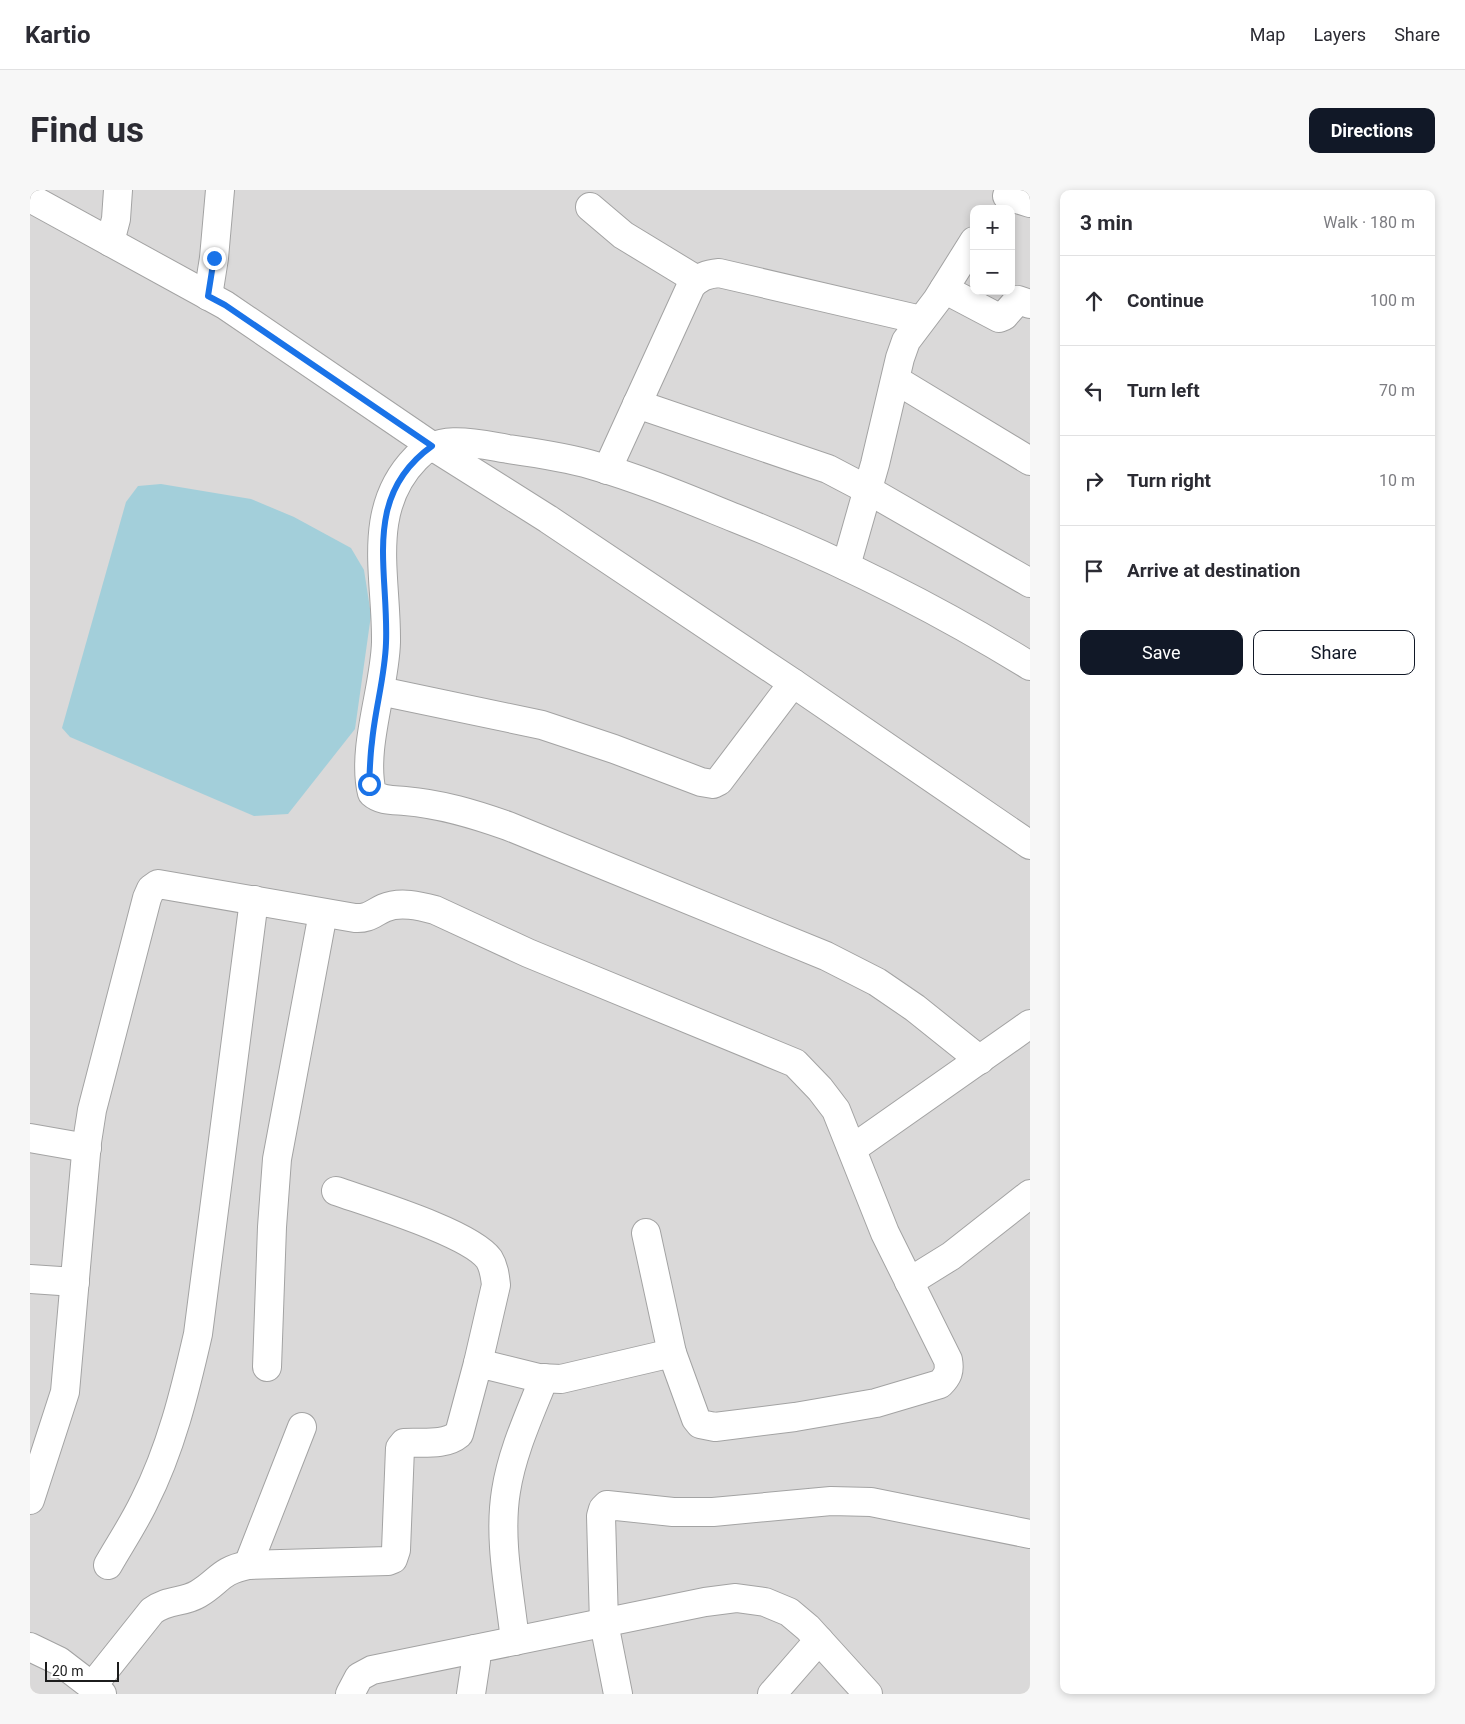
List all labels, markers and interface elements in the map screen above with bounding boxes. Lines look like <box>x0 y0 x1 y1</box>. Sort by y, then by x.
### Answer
text: Kartio <box>25 21 91 49</box>
text: Map <box>1250 24 1285 45</box>
text: Layers <box>1313 24 1366 45</box>
text: Share <box>1394 24 1440 45</box>
button: Directions <box>1309 108 1435 153</box>
text: Find us <box>30 110 144 151</box>
map controls <box>970 205 1015 295</box>
button: + <box>970 205 1015 250</box>
text: 3 min <box>1080 211 1133 235</box>
text: Walk · 180 m <box>1323 213 1415 232</box>
route end <box>203 247 226 270</box>
button: − <box>970 250 1015 295</box>
icon: ahead <box>1080 287 1108 315</box>
text: Continue <box>1127 289 1204 312</box>
text: 100 m <box>1370 291 1415 310</box>
icon: left <box>1080 377 1108 405</box>
text: Turn left <box>1127 379 1200 402</box>
text: 70 m <box>1379 381 1415 400</box>
icon: right <box>1080 467 1108 495</box>
text: Turn right <box>1127 469 1211 492</box>
text: 10 m <box>1379 471 1415 490</box>
icon: arrive <box>1080 557 1108 585</box>
text: Arrive at destination <box>1127 559 1300 582</box>
button: Save <box>1080 630 1243 675</box>
button: Share <box>1253 630 1415 675</box>
route start <box>358 773 381 796</box>
scale bar <box>45 1659 119 1682</box>
text: 20 m <box>52 1663 84 1679</box>

